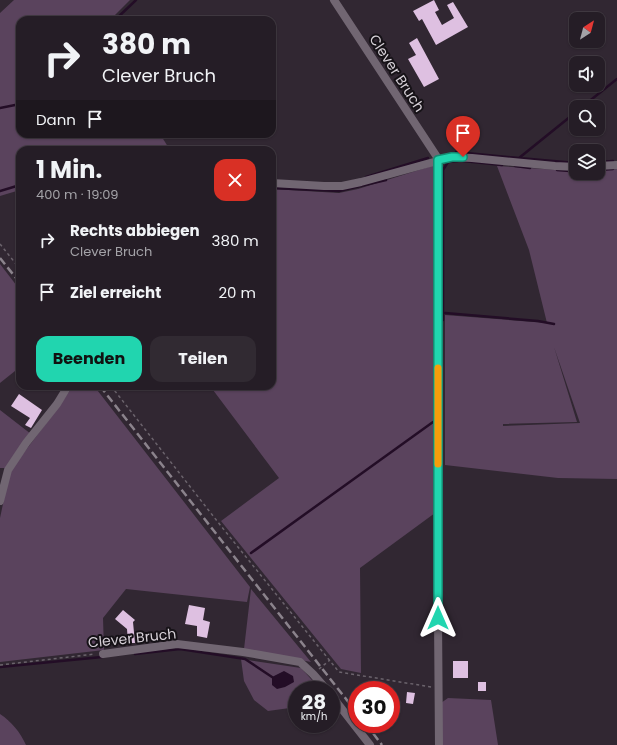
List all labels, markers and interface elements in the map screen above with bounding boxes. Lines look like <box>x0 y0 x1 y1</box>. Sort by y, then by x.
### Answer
north arrow <box>569 12 605 48</box>
map controls <box>569 12 605 180</box>
text: 380 m <box>102 25 191 64</box>
street label: Clever Bruch <box>364 30 430 116</box>
icon: right <box>36 32 88 84</box>
button: sound <box>569 56 605 92</box>
text: Clever Bruch <box>102 63 216 88</box>
button: search <box>569 100 605 136</box>
icon: arrive <box>84 108 106 130</box>
text: Dann <box>36 109 76 130</box>
pin <box>446 116 480 157</box>
icon: arrive <box>452 122 474 144</box>
button: layers <box>569 144 605 180</box>
text: 1 Min. <box>36 153 102 186</box>
button: close <box>214 159 256 201</box>
text: 400 m · 19:09 <box>36 185 119 204</box>
text: Rechts abbiegen <box>70 220 200 241</box>
icon: right <box>36 229 58 251</box>
text: 380 m <box>212 230 259 251</box>
text: Clever Bruch <box>70 242 152 261</box>
icon: arrive <box>36 281 58 303</box>
text: Ziel erreicht <box>70 282 161 303</box>
text: 20 m <box>218 282 256 303</box>
button: Beenden <box>36 336 142 382</box>
button: Teilen <box>150 336 256 382</box>
position arrow <box>417 597 459 639</box>
street label: Clever Bruch <box>87 623 177 653</box>
speed limit sign: 30 <box>348 681 400 733</box>
text: 28 <box>302 688 326 716</box>
text: km/h <box>301 709 327 724</box>

